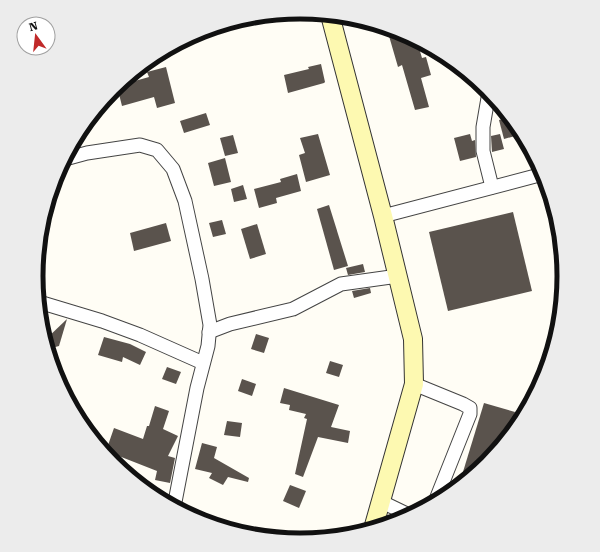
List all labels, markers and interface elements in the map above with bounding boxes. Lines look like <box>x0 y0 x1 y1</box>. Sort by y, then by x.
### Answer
north arrow <box>16 16 56 56</box>
text: N <box>28 19 40 34</box>

